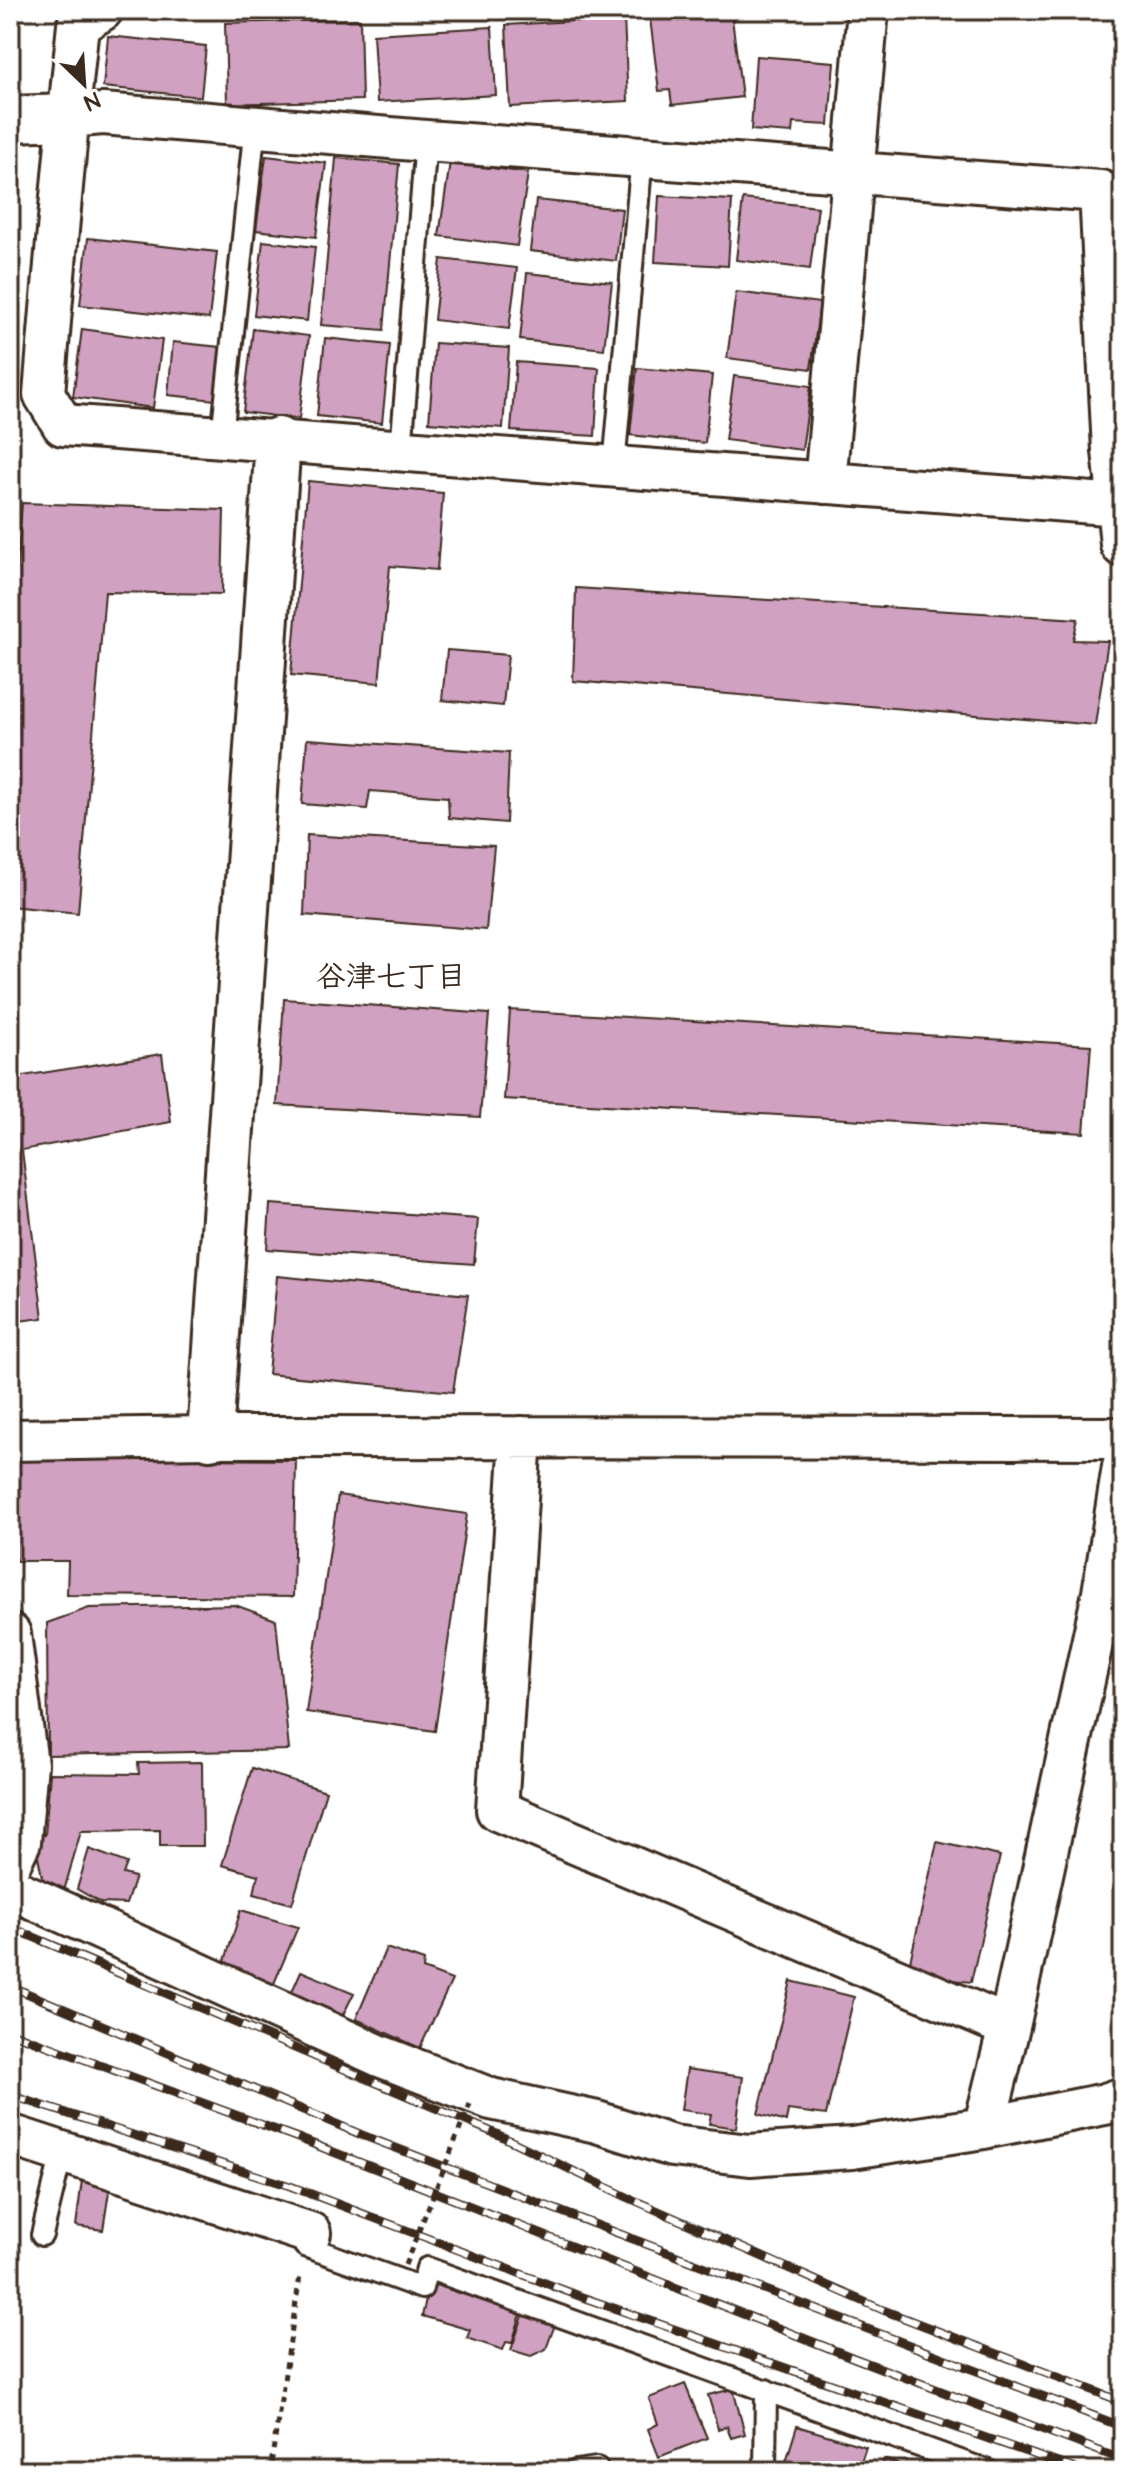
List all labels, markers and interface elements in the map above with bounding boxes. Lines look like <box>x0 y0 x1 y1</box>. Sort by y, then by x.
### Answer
north arrow <box>44 44 124 124</box>
text: N <box>79 84 105 118</box>
district label: 谷津七丁目 <box>316 956 466 998</box>

